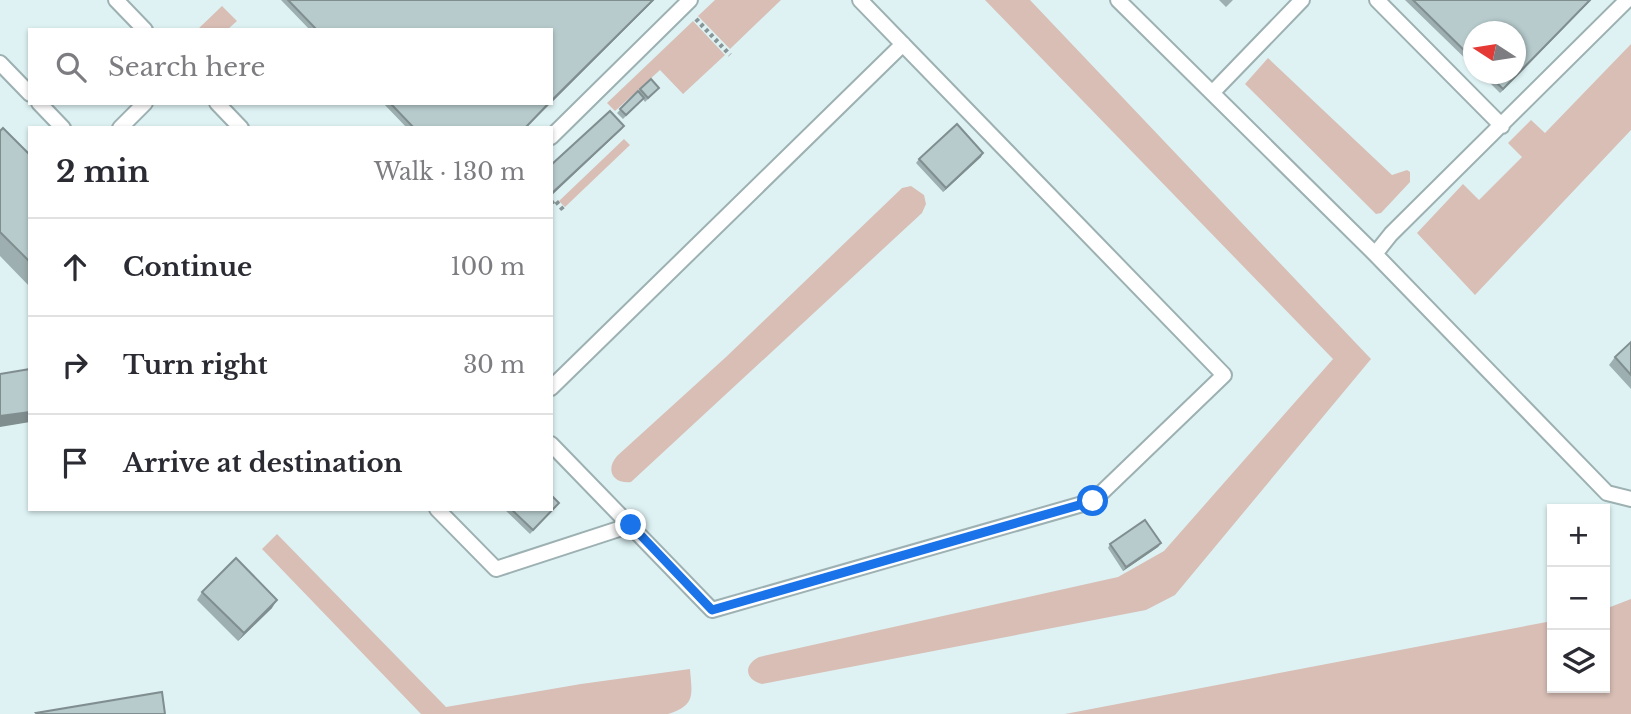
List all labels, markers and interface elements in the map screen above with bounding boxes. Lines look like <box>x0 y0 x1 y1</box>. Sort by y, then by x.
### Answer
north arrow <box>1463 21 1526 84</box>
search box <box>28 28 553 105</box>
icon: search <box>52 48 90 86</box>
text: Search here <box>108 51 265 83</box>
text: 2 min <box>56 153 149 190</box>
text: Walk · 130 m <box>374 158 525 186</box>
icon: ahead <box>56 248 94 286</box>
text: Continue <box>123 251 252 283</box>
text: 100 m <box>451 253 525 281</box>
icon: right <box>56 346 94 384</box>
text: Turn right <box>123 349 268 381</box>
text: 30 m <box>463 351 525 379</box>
icon: arrive <box>56 444 94 482</box>
text: Arrive at destination <box>123 447 403 479</box>
route start <box>1077 485 1108 516</box>
map controls <box>1547 504 1610 693</box>
button: + <box>1547 504 1610 567</box>
route end <box>615 509 646 540</box>
button: − <box>1547 567 1610 630</box>
button: layers <box>1547 630 1610 693</box>

